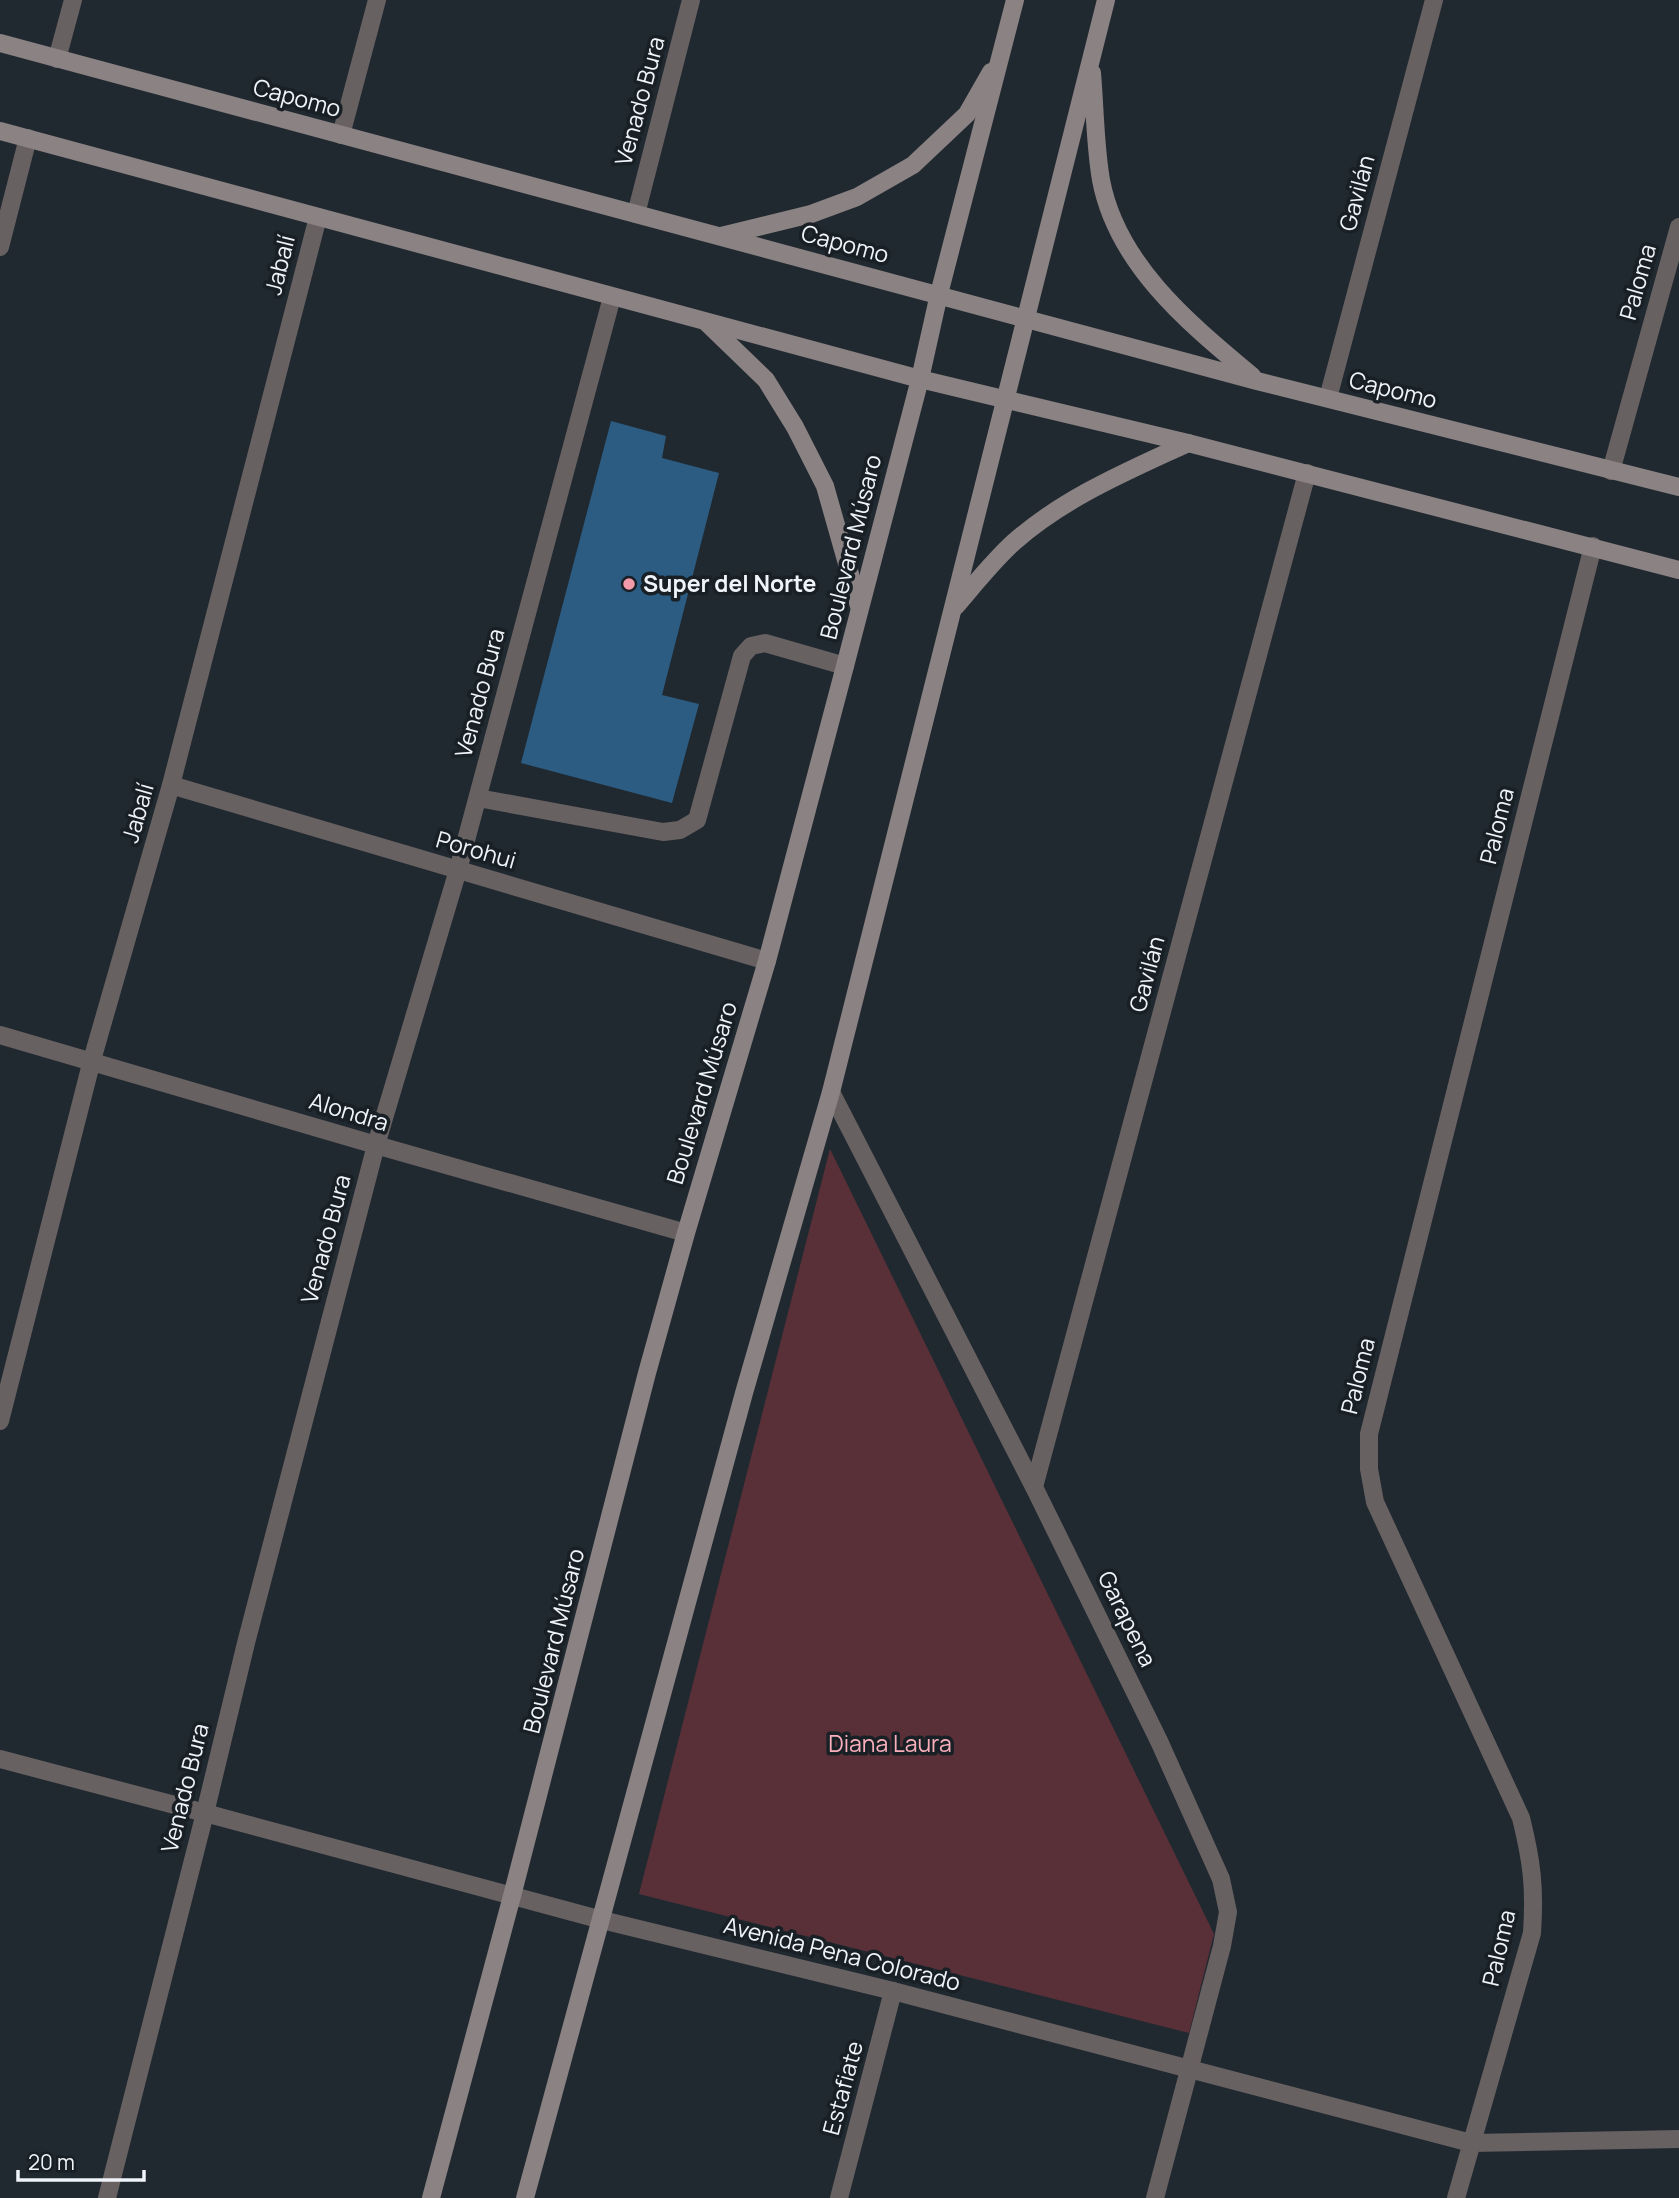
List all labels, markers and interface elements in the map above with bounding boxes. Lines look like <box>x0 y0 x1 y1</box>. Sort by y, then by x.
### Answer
street label: Venado Bura <box>606 33 672 169</box>
street label: Capomo <box>250 70 345 124</box>
street label: Gavilán <box>1331 151 1382 234</box>
street label: Capomo <box>798 216 893 270</box>
street label: Jabalí <box>256 231 302 298</box>
street label: Paloma <box>1611 240 1663 323</box>
street label: Capomo <box>1346 363 1441 415</box>
street label: Boulevard Músaro <box>812 451 888 642</box>
place label: Super del Norte <box>643 567 817 599</box>
marker: Super del Norte <box>621 576 637 592</box>
street label: Venado Bura <box>446 625 512 761</box>
street label: Jabalí <box>113 779 161 846</box>
street label: Paloma <box>1471 784 1521 867</box>
street label: Porohui <box>433 822 520 876</box>
street label: Gavilán <box>1121 932 1172 1015</box>
street label: Boulevard Músaro <box>658 998 744 1188</box>
street label: Alondra <box>306 1084 393 1138</box>
street label: Venado Bura <box>292 1171 358 1307</box>
street label: Paloma <box>1332 1334 1382 1417</box>
street label: Boulevard Músaro <box>515 1545 591 1736</box>
street label: Garapena <box>1091 1565 1165 1672</box>
street label: Venado Bura <box>153 1720 216 1856</box>
park label: Diana Laura <box>828 1727 952 1759</box>
street label: Paloma <box>1474 1906 1522 1989</box>
street label: Avenida Pena Colorado <box>721 1908 964 1998</box>
street label: Estafiate <box>814 2037 870 2138</box>
scale bar <box>18 2138 144 2182</box>
text: 20 m <box>28 2148 75 2176</box>

